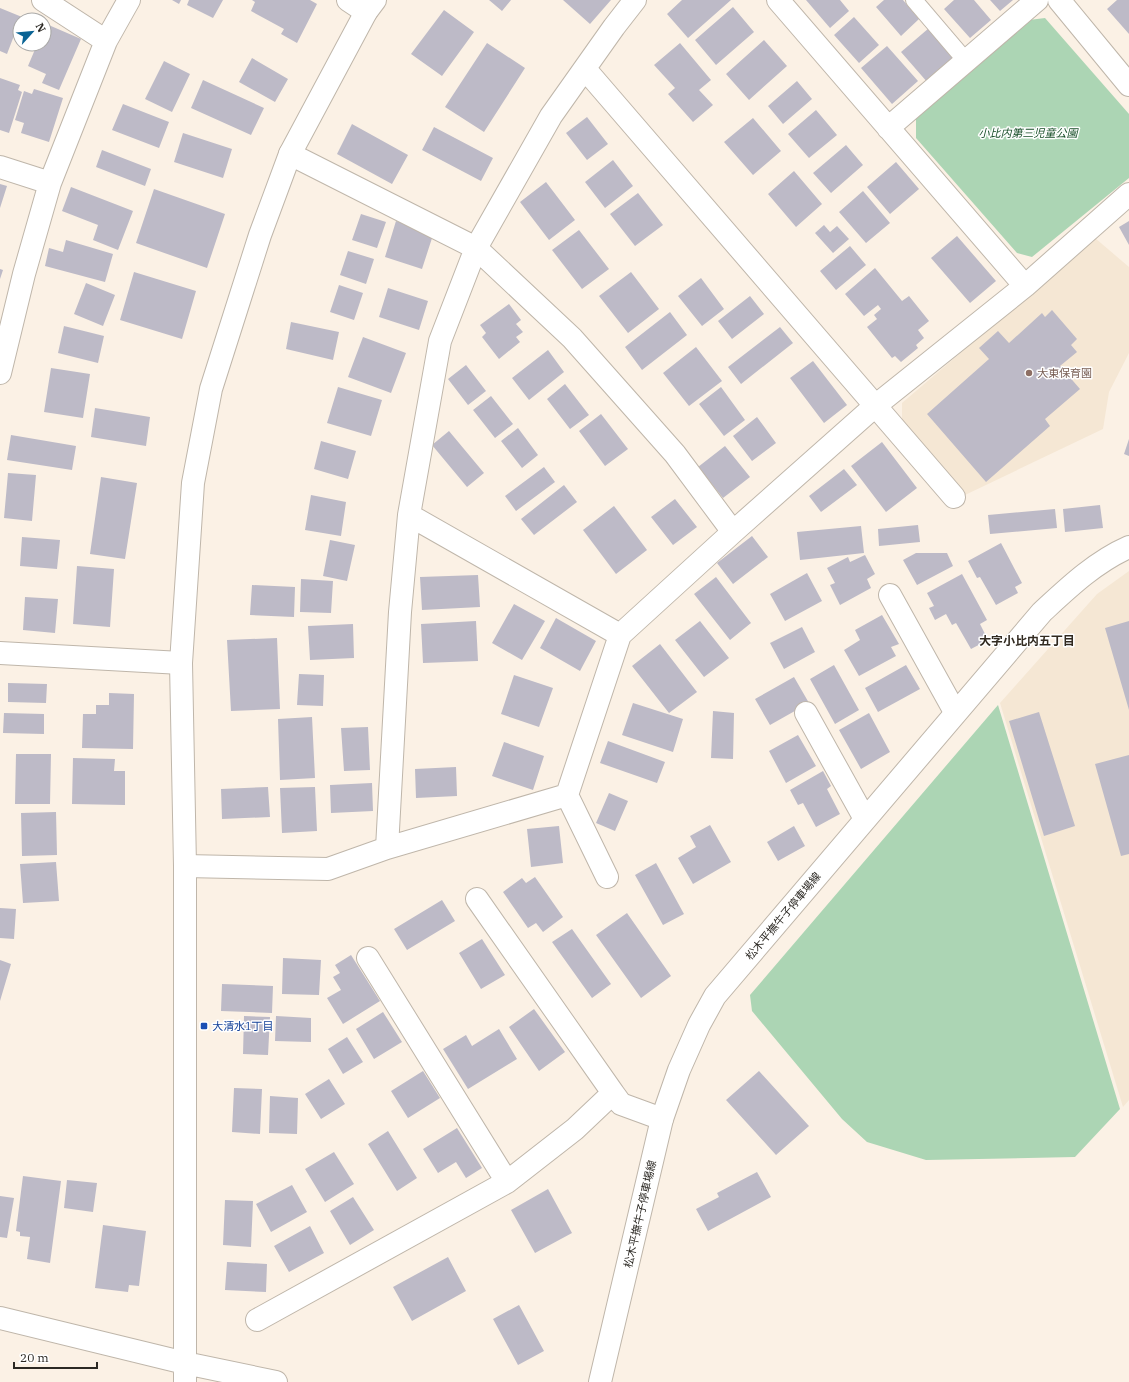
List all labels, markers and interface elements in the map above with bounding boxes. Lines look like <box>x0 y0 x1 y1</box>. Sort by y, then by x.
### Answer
north arrow <box>12 12 52 52</box>
text: N <box>33 20 49 35</box>
park label: 小比内第三児童公園 <box>979 126 1079 140</box>
place label: 大東保育園 <box>1037 366 1092 380</box>
marker: 大東保育園 <box>1024 368 1034 378</box>
district label: 大字小比内五丁目 <box>979 633 1075 648</box>
street label: 松木平撫牛子停車場線 <box>742 869 824 963</box>
place label: 大清水1丁目 <box>212 1019 274 1033</box>
marker: 大清水1丁目 <box>199 1021 209 1031</box>
street label: 松木平撫牛子停車場線 <box>621 1159 659 1269</box>
scale bar <box>14 1344 97 1370</box>
text: 20 m <box>20 1350 49 1365</box>

